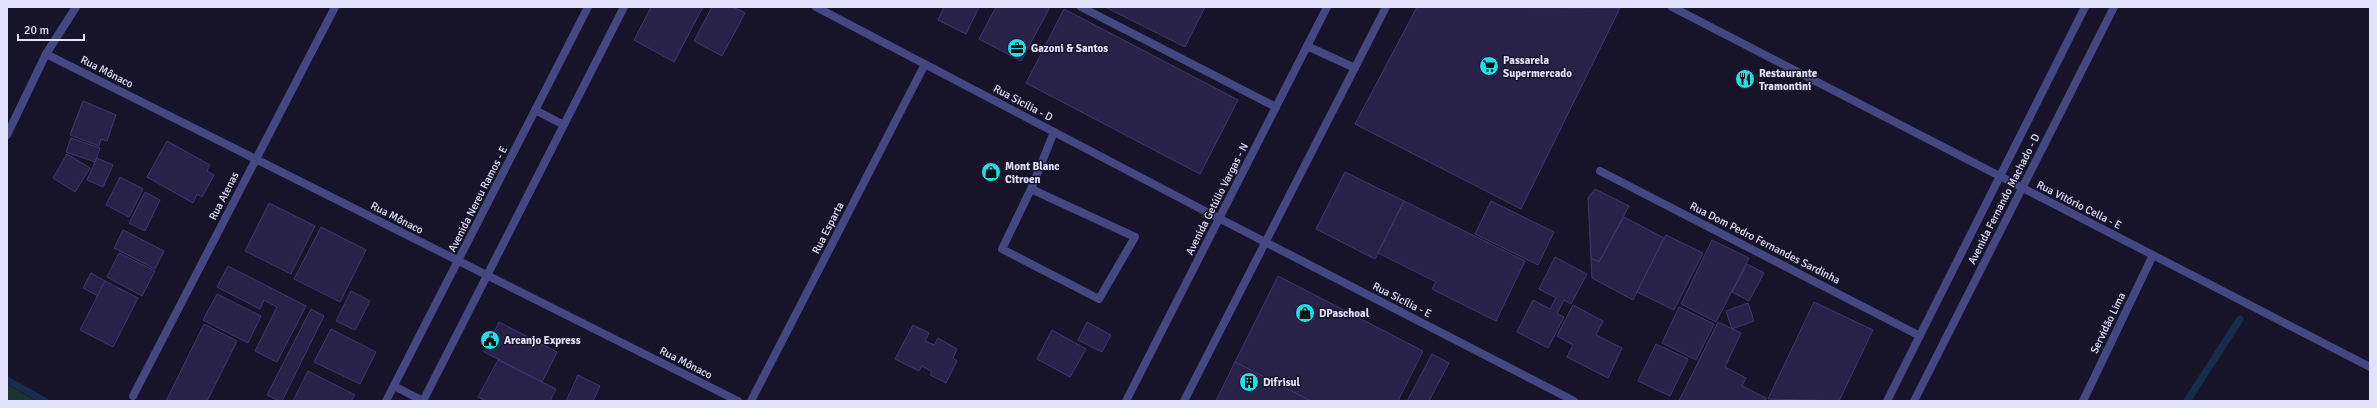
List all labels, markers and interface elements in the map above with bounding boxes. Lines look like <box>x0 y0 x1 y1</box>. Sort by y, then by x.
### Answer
scale bar <box>18 16 84 42</box>
text: 20 m <box>24 23 49 38</box>
office icon: Gazoni & Santos <box>1006 37 1028 59</box>
place label: Gazoni & Santos <box>1031 42 1108 55</box>
street label: Rua Mônaco <box>78 53 136 91</box>
place label: Passarela Supermercado <box>1503 54 1572 80</box>
supermarket icon: Passarela Supermercado <box>1478 55 1500 77</box>
place label: Restaurante Tramontini <box>1759 67 1818 93</box>
restaurant icon: Restaurante Tramontini <box>1734 68 1756 90</box>
street label: Rua Sicília - D <box>991 82 1055 124</box>
street label: Avenida Fernando Machado - D <box>1965 132 2043 266</box>
street label: Avenida Getúlio Vargas - N <box>1183 141 1251 257</box>
street label: Avenida Nereu Ramos - E <box>446 144 510 254</box>
place label: Mont Blanc Citroen <box>1005 160 1060 186</box>
shop icon: Mont Blanc Citroen <box>980 161 1002 183</box>
street label: Rua Atenas <box>206 169 242 222</box>
street label: Rua Vitório Cella - E <box>2034 178 2124 232</box>
street label: Rua Mônaco <box>368 199 426 237</box>
street label: Rua Esparta <box>809 199 847 256</box>
street label: Rua Dom Pedro Fernandes Sardinha <box>1688 199 1843 287</box>
street label: Rua Sicília - E <box>1370 280 1434 320</box>
street label: Servidão Lima <box>2088 290 2129 356</box>
shop icon: DPaschoal <box>1294 302 1316 324</box>
place label: DPaschoal <box>1319 307 1370 320</box>
public building icon: Arcanjo Express <box>479 329 501 351</box>
place label: Arcanjo Express <box>504 334 581 347</box>
street label: Rua Mônaco <box>657 344 715 382</box>
building icon: Difrisul <box>1238 371 1260 393</box>
place label: Difrisul <box>1263 376 1301 389</box>

